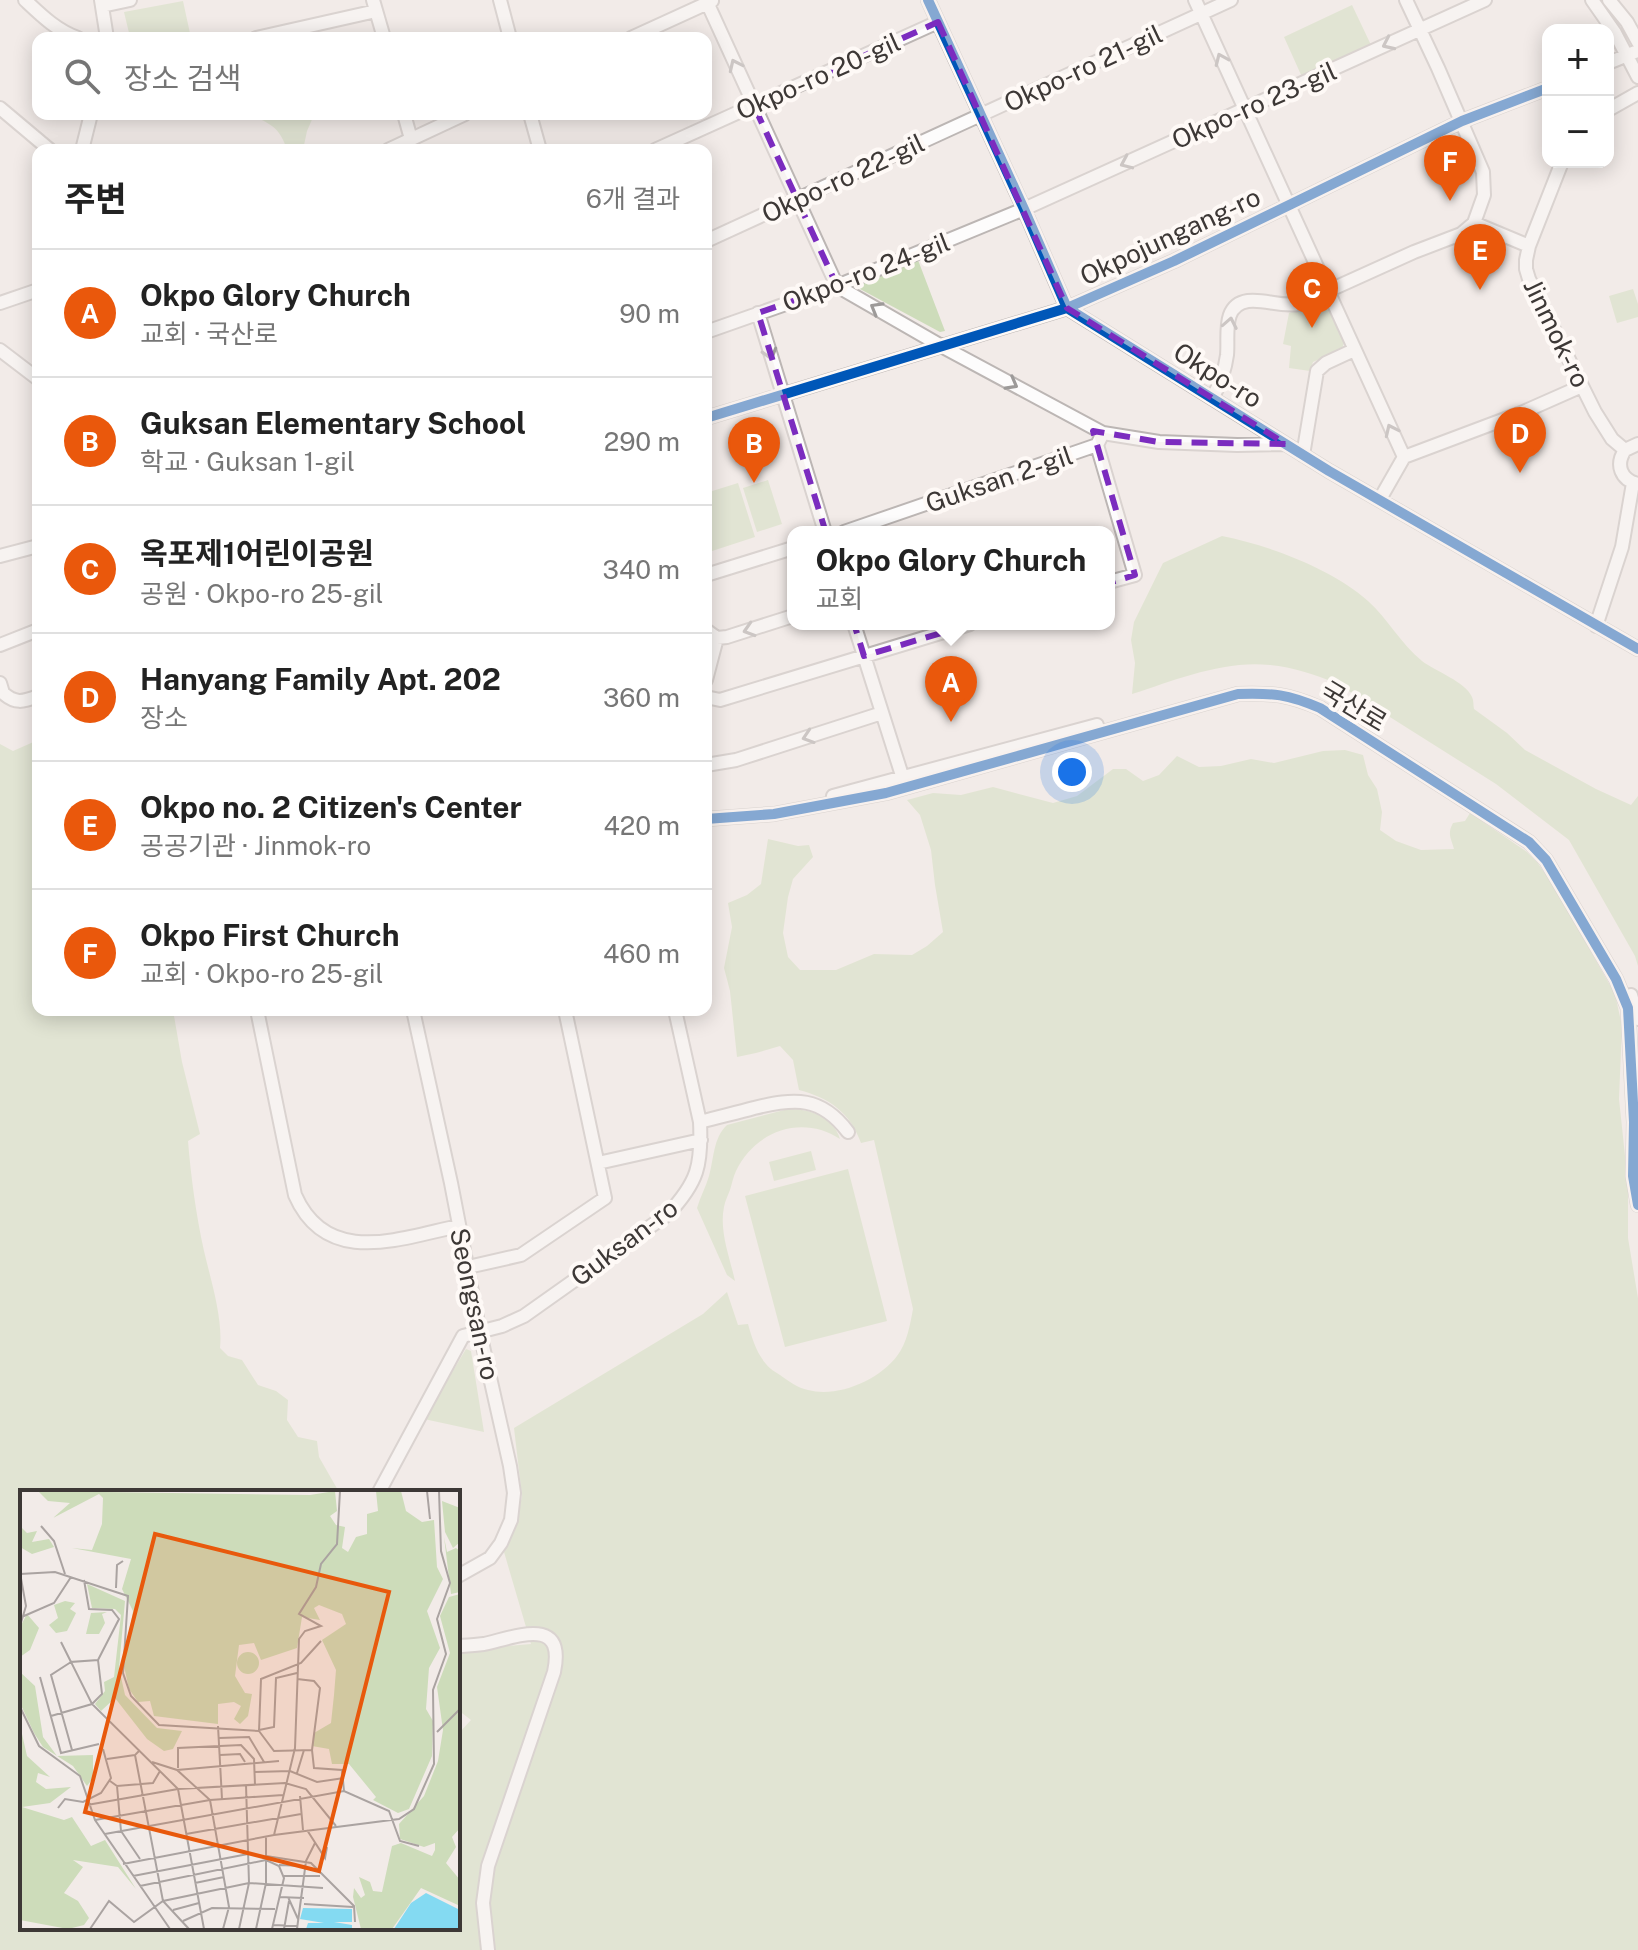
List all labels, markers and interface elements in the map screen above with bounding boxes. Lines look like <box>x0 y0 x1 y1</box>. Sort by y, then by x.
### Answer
street label: Okpo-ro 21-gil <box>999 18 1167 118</box>
map controls <box>1542 24 1614 168</box>
button: + <box>1542 24 1614 96</box>
street label: Okpo-ro 20-gil <box>731 26 905 126</box>
search box <box>32 32 712 120</box>
one-way arrow <box>1382 34 1397 50</box>
one-way arrow <box>1215 52 1231 67</box>
icon: search <box>60 54 104 98</box>
street label: Okpo-ro 23-gil <box>1167 55 1341 155</box>
one-way arrow <box>729 59 745 73</box>
text: 장소 검색 <box>124 60 242 96</box>
button: − <box>1542 96 1614 168</box>
street label: Okpo-ro 22-gil <box>757 127 929 229</box>
pin: F <box>1424 135 1476 201</box>
one-way arrow <box>1120 153 1134 169</box>
text: 주변 <box>64 179 127 219</box>
street label: Okpojungang-ro <box>1075 181 1265 291</box>
text: 6개 결과 <box>586 183 680 214</box>
pin: E <box>1454 224 1506 290</box>
street label: Okpo-ro 24-gil <box>778 226 954 318</box>
pin: C <box>1286 262 1338 328</box>
street label: Jinmok-ro <box>1517 274 1597 392</box>
text: Okpo Glory Church <box>140 277 411 313</box>
text: A <box>81 298 99 329</box>
text: 90 m <box>619 298 680 329</box>
one-way arrow <box>870 302 884 318</box>
one-way arrow <box>1221 316 1238 330</box>
text: 교회 · 국산로 <box>140 318 278 349</box>
street label: Okpo-ro <box>1168 336 1268 414</box>
one-way arrow <box>761 347 777 361</box>
one-way arrow <box>1003 374 1018 390</box>
text: Guksan Elementary School <box>140 405 526 441</box>
pin: D <box>1494 407 1546 473</box>
pin: B <box>728 417 780 483</box>
one-way arrow <box>1384 424 1400 438</box>
text: B <box>81 426 99 457</box>
text: 290 m <box>604 426 680 457</box>
street label: Guksan 2-gil <box>921 439 1077 519</box>
text: 학교 · Guksan 1-gil <box>140 446 355 477</box>
popup <box>787 526 1115 630</box>
text: 옥포제1어린이공원 <box>140 535 374 571</box>
text: Okpo Glory Church <box>816 542 1086 578</box>
text: C <box>81 554 99 585</box>
text: 340 m <box>603 554 680 585</box>
text: 공원 · Okpo-ro 25-gil <box>140 578 383 609</box>
text: 교회 <box>816 583 863 614</box>
one-way arrow <box>742 620 756 636</box>
pin: A <box>925 656 977 722</box>
text: Hanyang Family Apt. 202 <box>140 661 501 697</box>
street label: 국산로 <box>1315 674 1393 738</box>
text: D <box>81 682 99 713</box>
text: 360 m <box>603 682 680 713</box>
text: 장소 <box>140 702 188 733</box>
one-way arrow <box>801 727 815 743</box>
your location <box>1052 752 1092 792</box>
text: Okpo no. 2 Citizen's Center <box>140 789 522 825</box>
text: E <box>82 810 98 841</box>
text: 420 m <box>603 810 680 841</box>
text: 공공기관 · Jinmok-ro <box>140 830 371 861</box>
text: Okpo First Church <box>140 917 399 953</box>
text: F <box>82 938 98 969</box>
text: 460 m <box>603 938 680 969</box>
text: 교회 · Okpo-ro 25-gil <box>140 958 383 989</box>
street label: Guksan-ro <box>564 1192 684 1292</box>
street label: Seongsan-ro <box>444 1225 506 1383</box>
inset map <box>20 1490 460 1930</box>

